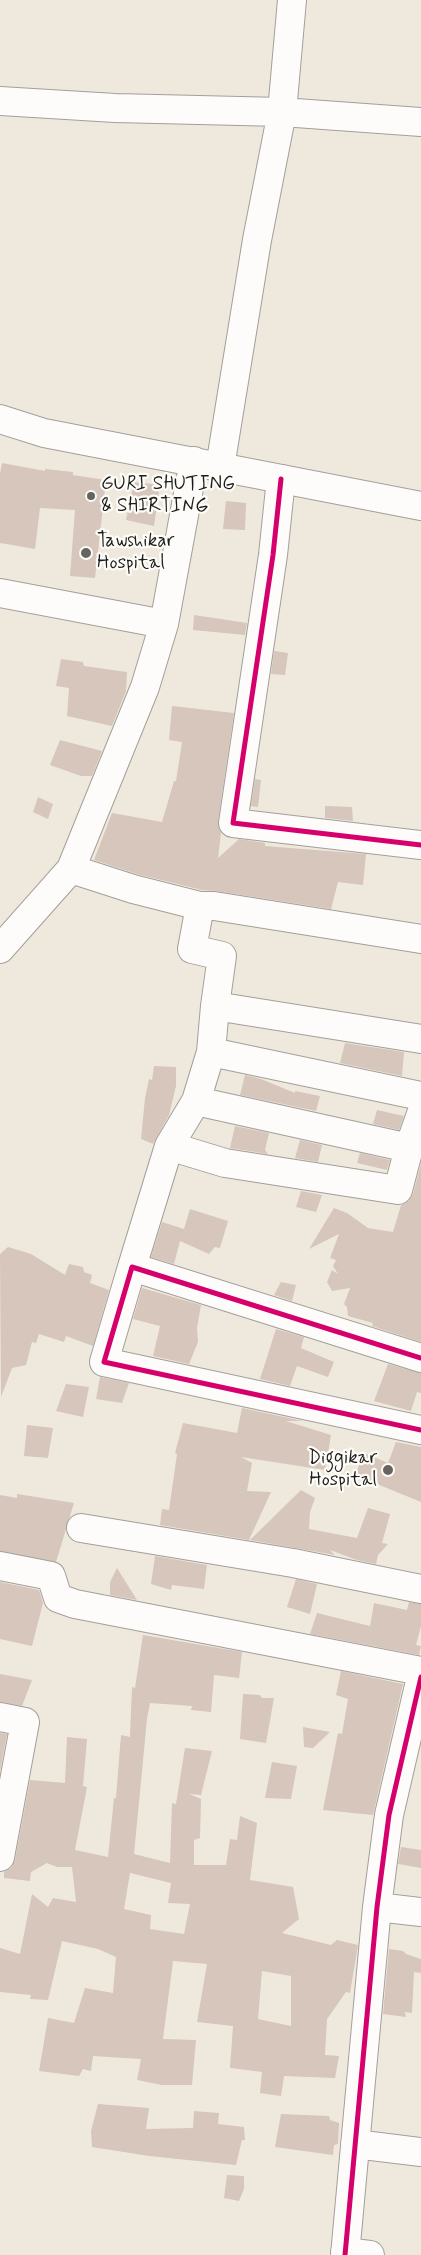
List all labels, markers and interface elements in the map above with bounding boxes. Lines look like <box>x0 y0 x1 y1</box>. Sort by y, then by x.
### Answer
place label: GURI SHUTING & SHIRTING <box>101 474 235 518</box>
marker: GURI SHUTING & SHIRTING <box>85 490 97 502</box>
place label: Tawshikar Hospital <box>97 531 174 575</box>
marker: Tawshikar Hospital <box>79 546 93 560</box>
place label: Diggikar Hospital <box>308 1448 377 1492</box>
marker: Diggikar Hospital <box>381 1463 395 1477</box>

